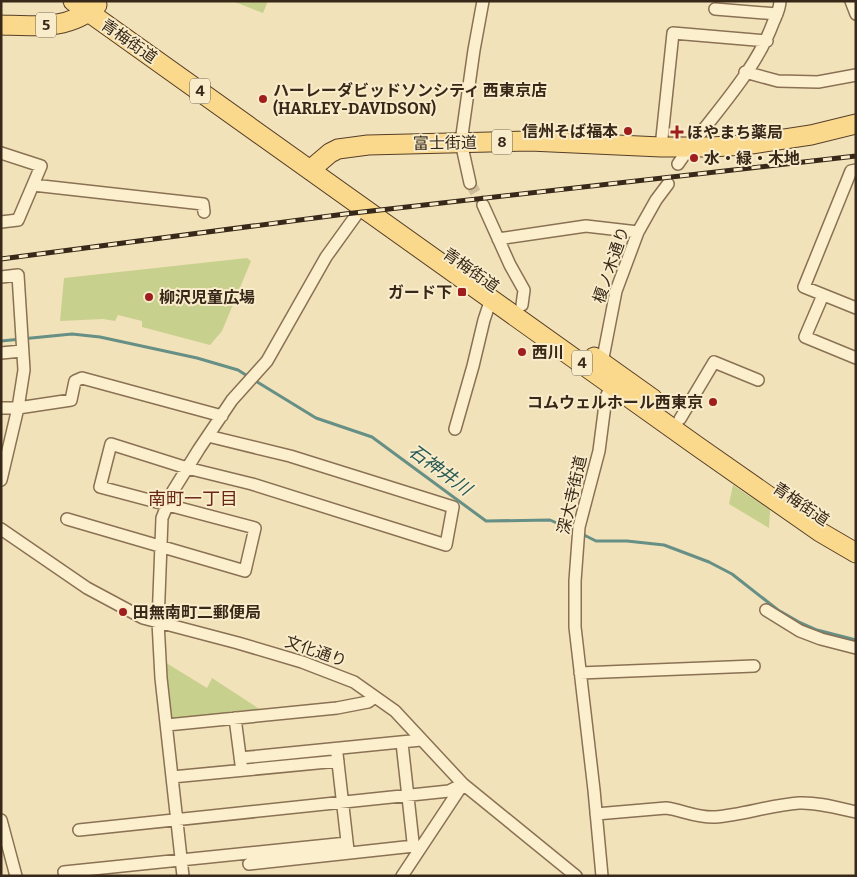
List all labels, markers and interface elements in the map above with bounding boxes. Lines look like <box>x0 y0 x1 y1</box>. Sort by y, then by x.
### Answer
road number: 5 <box>36 12 56 38</box>
street label: 青梅街道 <box>97 15 161 67</box>
road number: 4 <box>190 78 210 104</box>
place label: ハーレーダビッドソンシティ 西東京店 (HARLEY-DAVIDSON) <box>273 81 547 118</box>
marker: ハーレーダビッドソンシティ 西東京店 (HARLEY-DAVIDSON) <box>257 93 269 105</box>
place label: 信州そば福本 <box>521 122 618 141</box>
place label: ほやまち薬局 <box>687 123 783 142</box>
marker: 信州そば福本 <box>622 125 634 137</box>
marker: ほやまち薬局 <box>671 126 683 138</box>
road number: 8 <box>492 130 512 154</box>
street label: 富士街道 <box>413 133 477 153</box>
place label: 水・緑・木地 <box>704 149 800 168</box>
marker: 水・緑・木地 <box>688 152 700 164</box>
street label: 榎ノ木通り <box>589 224 633 306</box>
street label: 青梅街道 <box>439 244 503 296</box>
place label: ガード下 <box>388 283 452 302</box>
marker: ガード下 <box>456 286 468 298</box>
place label: 柳沢児童広場 <box>159 288 255 307</box>
marker: 柳沢児童広場 <box>143 291 155 303</box>
place label: 西川 <box>532 343 564 362</box>
marker: 西川 <box>516 346 528 358</box>
road number: 4 <box>572 350 592 376</box>
place label: コムウェルホール西東京 <box>527 393 703 412</box>
marker: コムウェルホール西東京 <box>707 396 719 408</box>
water label: 石神井川 <box>404 440 477 501</box>
street label: 深大寺街道 <box>554 454 590 536</box>
street label: 青梅街道 <box>769 478 833 530</box>
district label: 南町一丁目 <box>148 488 238 510</box>
place label: 田無南町二郵便局 <box>133 603 261 622</box>
marker: 田無南町二郵便局 <box>117 606 129 618</box>
street label: 文化通り <box>283 632 349 670</box>

